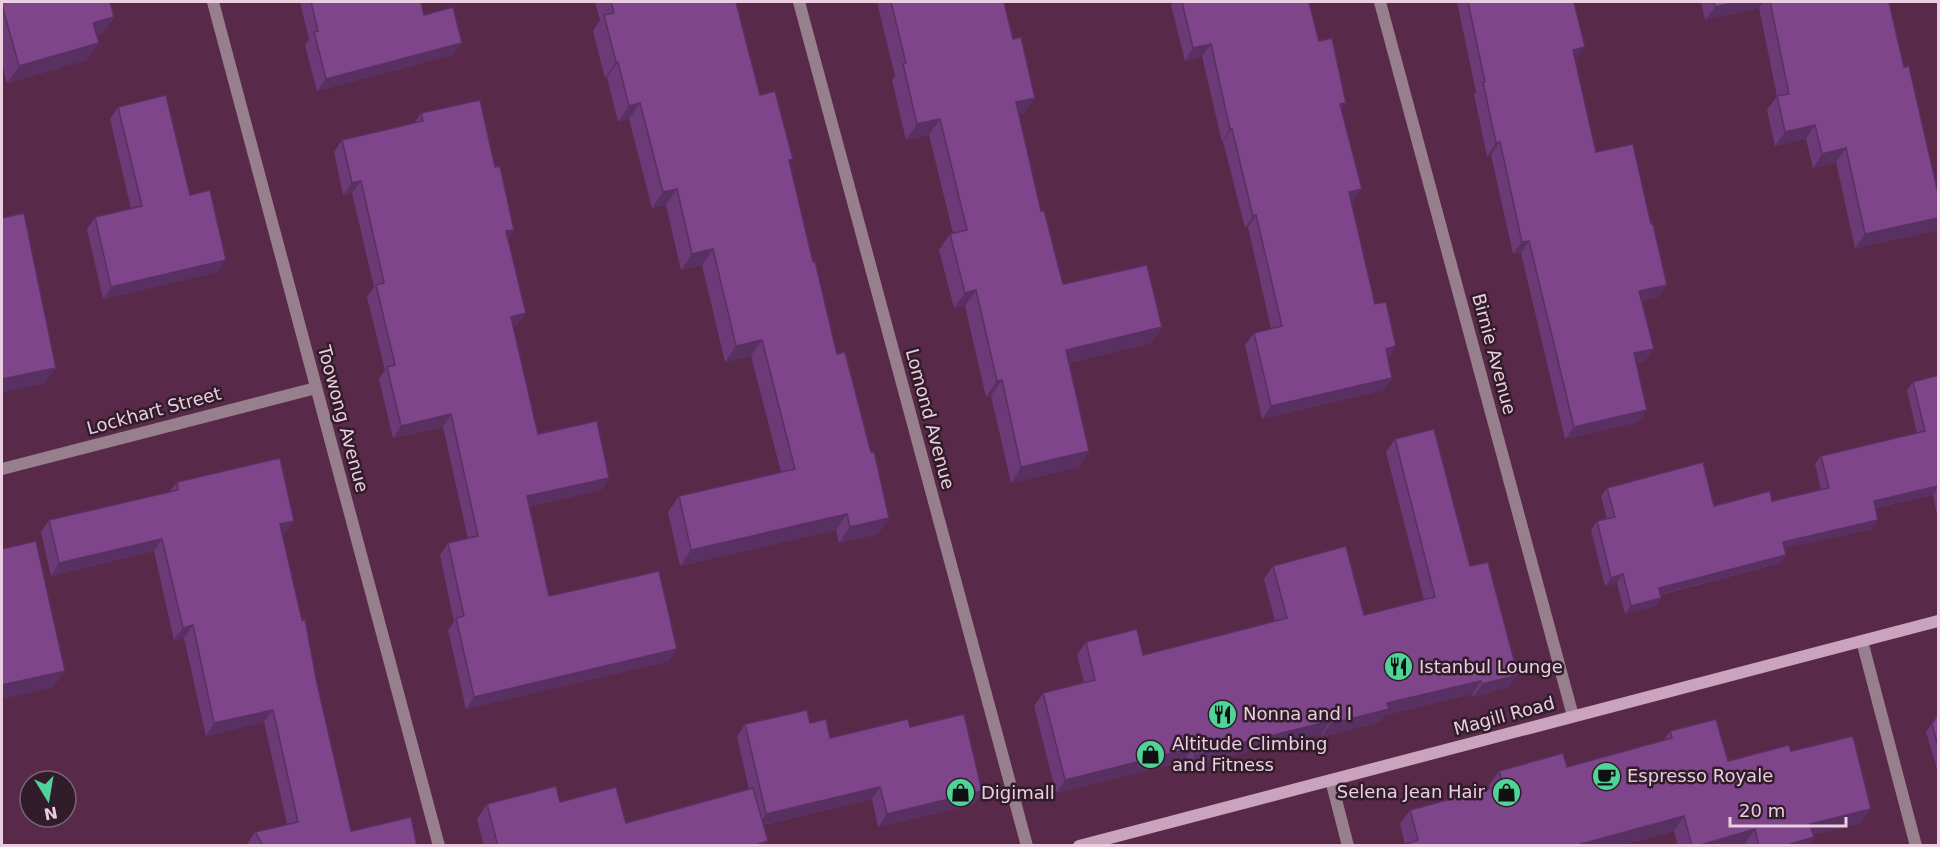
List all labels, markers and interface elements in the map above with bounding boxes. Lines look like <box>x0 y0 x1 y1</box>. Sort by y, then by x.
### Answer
street label: Birnie Avenue <box>1468 291 1521 417</box>
street label: Toowong Avenue <box>314 342 373 495</box>
street label: Lomond Avenue <box>902 346 959 491</box>
street label: Lockhart Street <box>84 382 223 439</box>
restaurant icon: Istanbul Lounge <box>1382 651 1414 683</box>
place label: Istanbul Lounge <box>1419 656 1563 677</box>
street label: Magill Road <box>1451 692 1557 739</box>
restaurant icon: Nonna and I <box>1206 698 1238 730</box>
place label: Nonna and I <box>1243 703 1352 724</box>
place label: Altitude Climbing and Fitness <box>1172 733 1327 775</box>
shop icon: Altitude Climbing and Fitness <box>1135 738 1167 770</box>
cafe icon: Espresso Royale <box>1590 760 1622 792</box>
place label: Espresso Royale <box>1627 765 1773 786</box>
north arrow <box>18 769 78 829</box>
shop icon: Selena Jean Hair <box>1490 776 1522 808</box>
shop icon: Digimall <box>944 777 976 809</box>
place label: Selena Jean Hair <box>1337 781 1486 802</box>
place label: Digimall <box>981 782 1055 803</box>
scale bar <box>1730 790 1846 828</box>
text: 20 m <box>1739 800 1785 821</box>
text: N <box>42 803 59 824</box>

